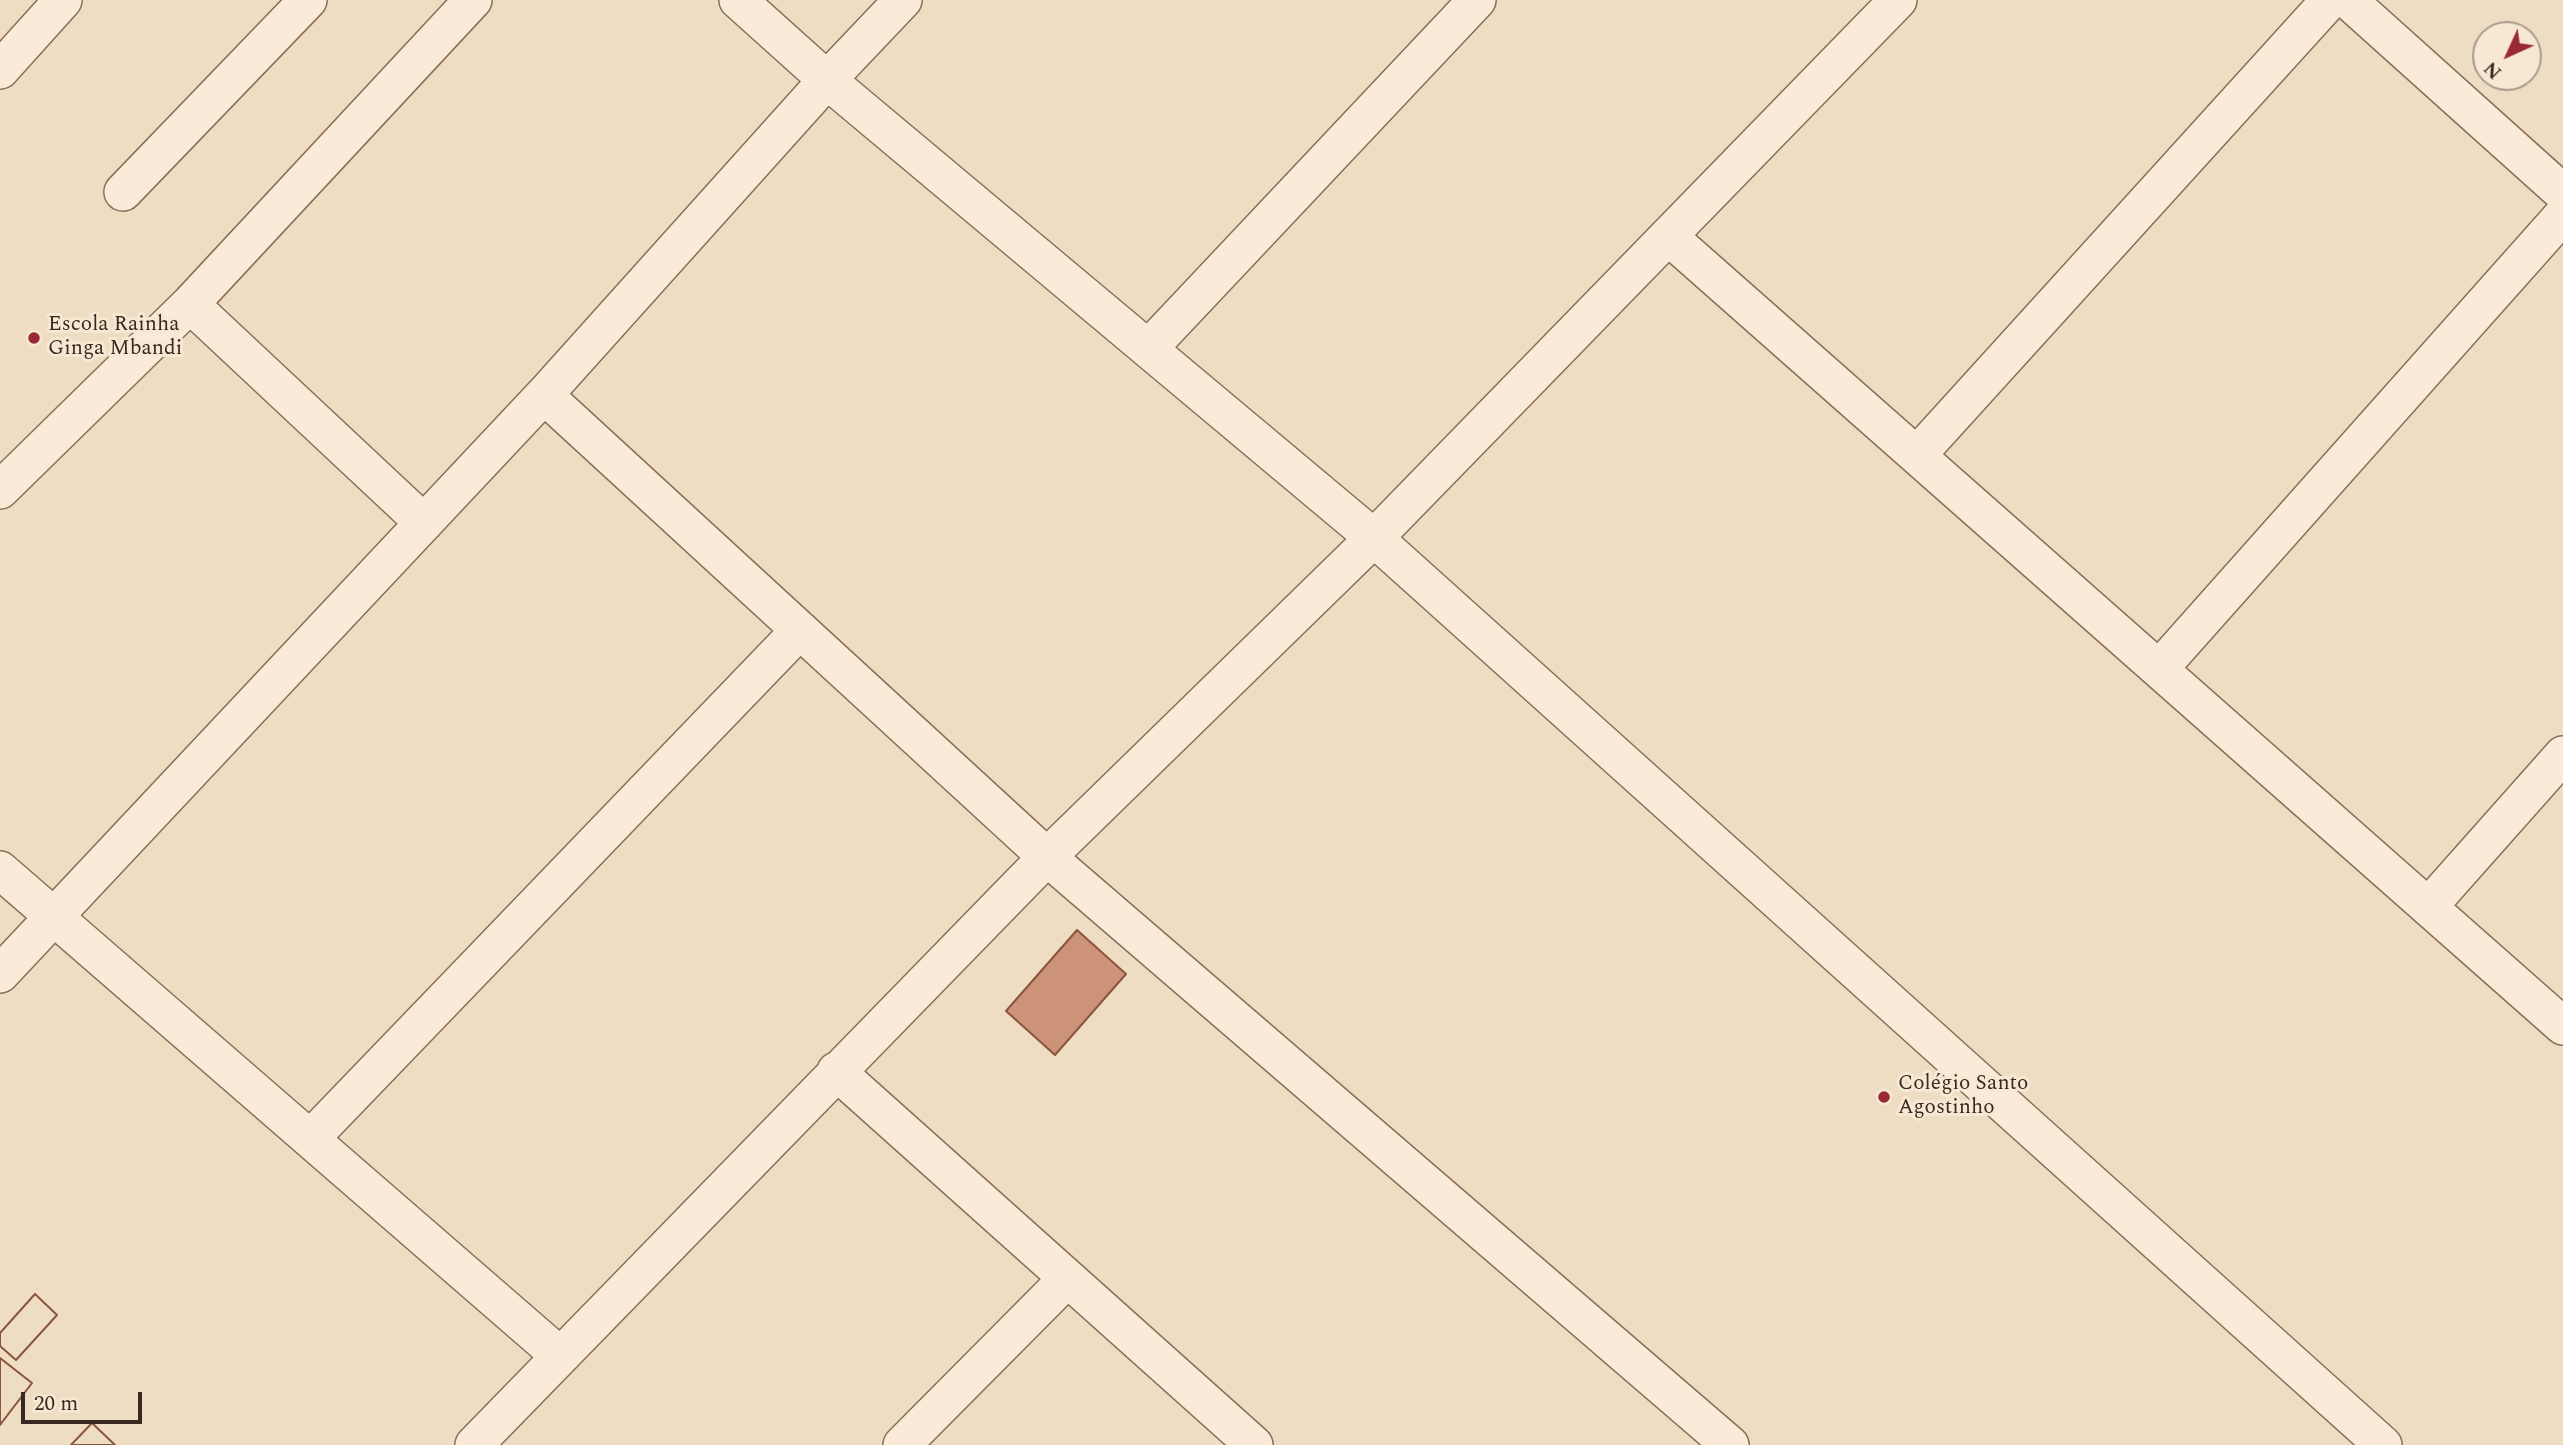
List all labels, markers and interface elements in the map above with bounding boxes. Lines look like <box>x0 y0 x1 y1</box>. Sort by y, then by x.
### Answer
north arrow <box>2472 21 2542 91</box>
text: N <box>2477 54 2509 86</box>
place label: Escola Rainha Ginga Mbandi <box>48 313 182 363</box>
marker: Escola Rainha Ginga Mbandi <box>26 330 42 346</box>
place label: Colégio Santo Agostinho <box>1898 1072 2028 1122</box>
marker: Colégio Santo Agostinho <box>1876 1089 1892 1105</box>
scale bar <box>24 1378 145 1422</box>
text: 20 m <box>34 1388 78 1420</box>

